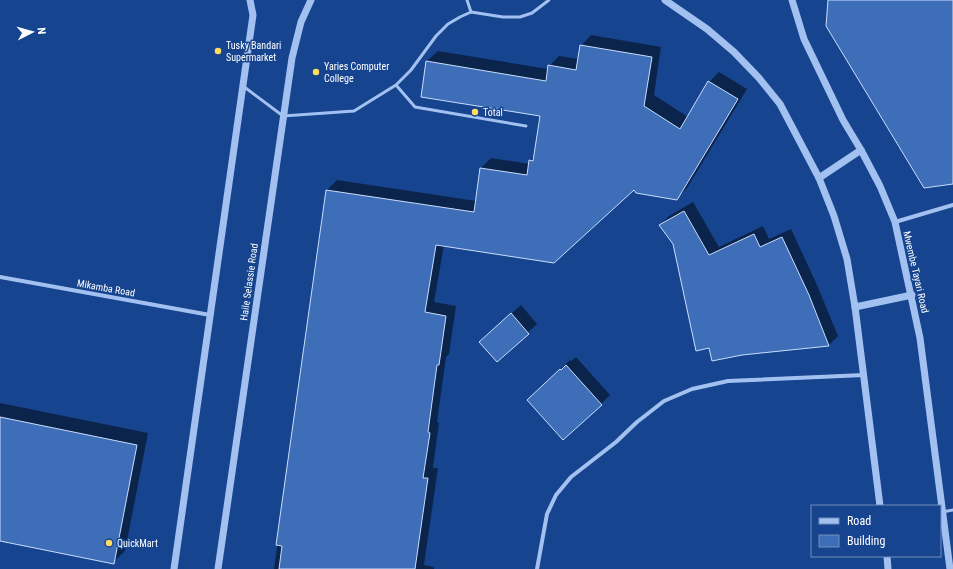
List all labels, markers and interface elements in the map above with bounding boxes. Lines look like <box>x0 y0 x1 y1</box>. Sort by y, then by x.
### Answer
north arrow <box>12 12 52 52</box>
text: N <box>35 27 48 35</box>
place label: Tusky Bandari Supermarket <box>226 40 281 63</box>
marker: Tusky Bandari Supermarket <box>213 46 223 56</box>
place label: Yaries Computer College <box>324 61 389 84</box>
marker: Yaries Computer College <box>311 67 321 77</box>
marker: Total <box>470 107 480 117</box>
place label: Total <box>483 107 503 118</box>
street label: Mwembe Tayari Road <box>901 230 931 314</box>
street label: Haile Selassie Road <box>238 243 260 321</box>
street label: Mikamba Road <box>76 277 136 299</box>
legend <box>811 505 941 557</box>
text: Road <box>847 514 871 528</box>
text: Building <box>847 534 885 548</box>
marker: QuickMart <box>104 538 114 548</box>
place label: QuickMart <box>117 538 158 549</box>

